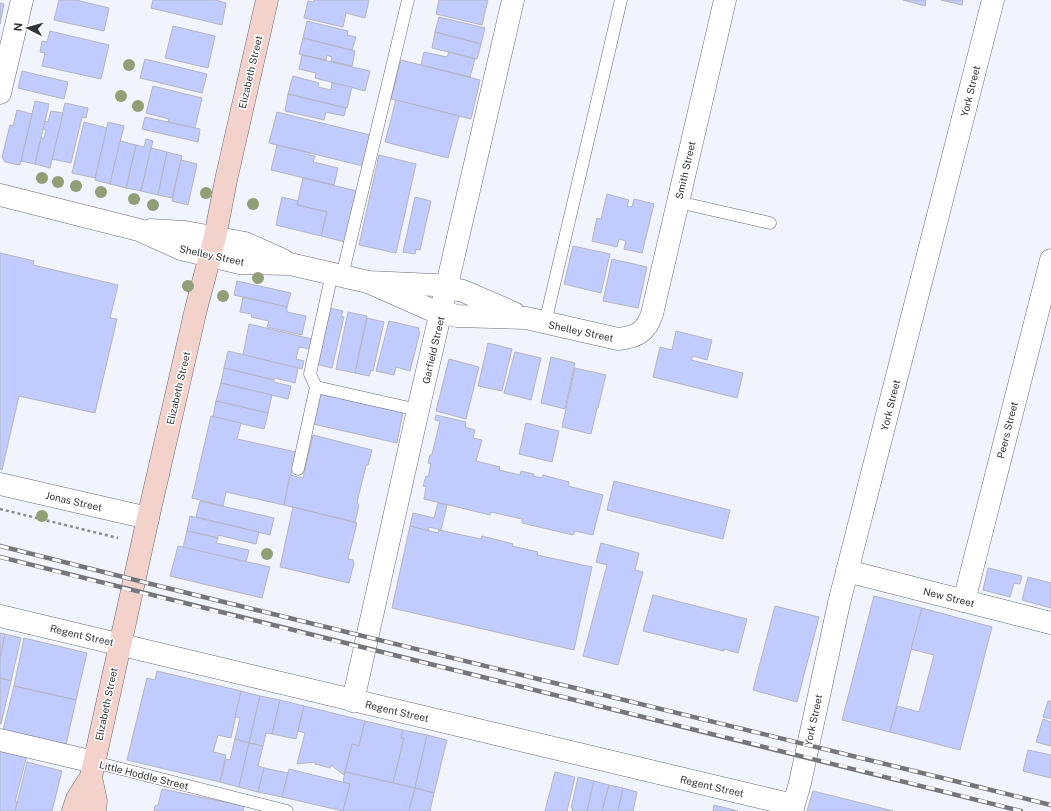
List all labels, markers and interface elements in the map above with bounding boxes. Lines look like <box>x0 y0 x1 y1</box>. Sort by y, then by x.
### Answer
north arrow <box>8 8 48 48</box>
text: N <box>12 22 24 32</box>
street label: Elizabeth Street <box>236 34 264 110</box>
street label: York Street <box>958 64 982 118</box>
street label: Smith Street <box>673 140 698 200</box>
street label: Shelley Street <box>178 242 246 268</box>
street label: Garfield Street <box>419 315 447 385</box>
street label: Shelley Street <box>547 318 615 344</box>
street label: Elizabeth Street <box>164 350 192 426</box>
street label: York Street <box>878 378 902 432</box>
street label: Peers Street <box>994 400 1020 460</box>
street label: Jonas Street <box>45 489 103 513</box>
street label: New Street <box>922 585 976 609</box>
street label: Regent Street <box>49 622 115 648</box>
street label: Elizabeth Street <box>92 666 120 742</box>
street label: York Street <box>802 693 824 747</box>
street label: Regent Street <box>364 698 430 724</box>
street label: Little Hoddle Street <box>98 758 190 792</box>
street label: Regent Street <box>679 773 745 799</box>

